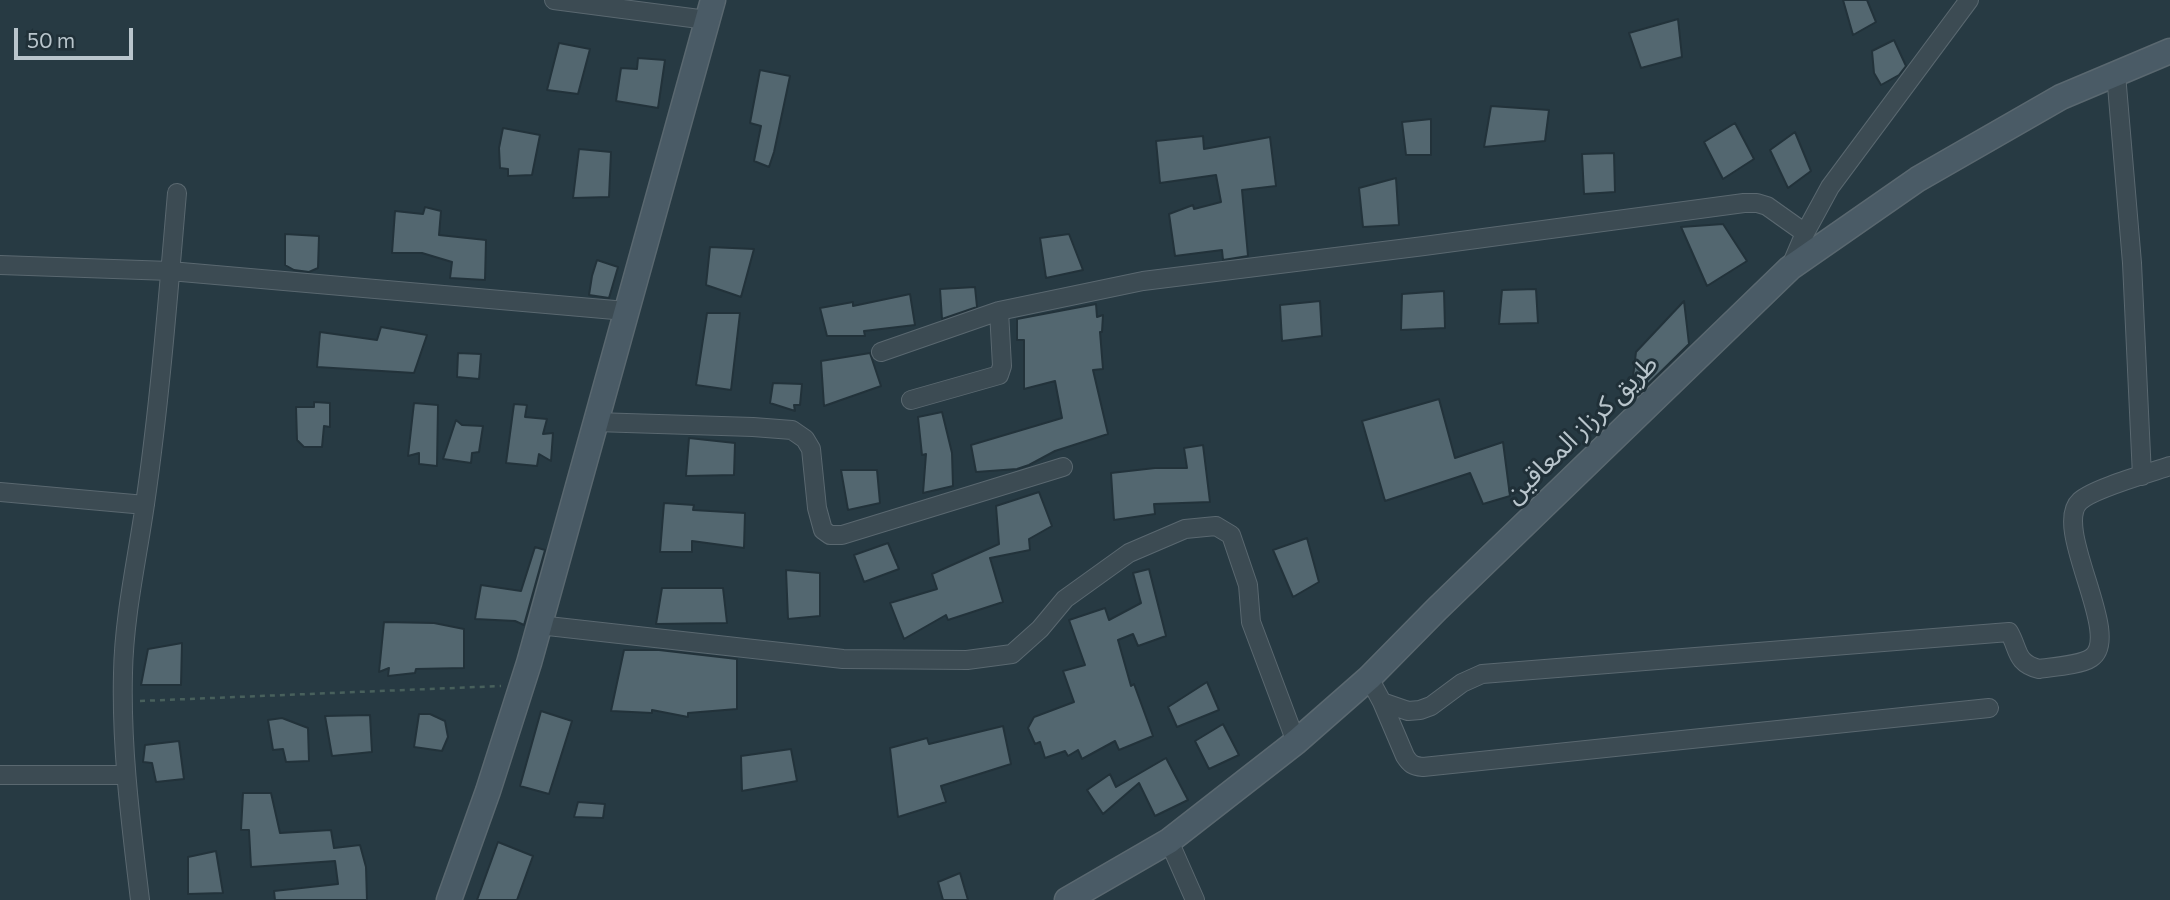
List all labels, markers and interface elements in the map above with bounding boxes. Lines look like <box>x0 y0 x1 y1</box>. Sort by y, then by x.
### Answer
scale bar <box>18 14 136 58</box>
text: 50 m <box>27 27 75 52</box>
street label: طريق كرزاز المعاقين <box>1498 348 1664 510</box>

